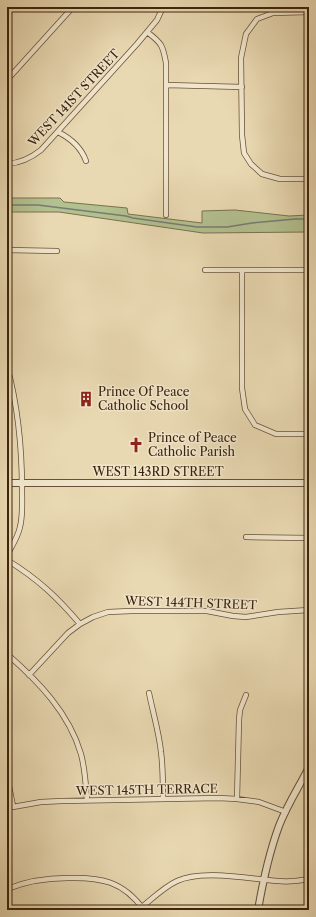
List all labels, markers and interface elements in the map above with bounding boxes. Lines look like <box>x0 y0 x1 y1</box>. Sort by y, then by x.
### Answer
street label: WEST 141ST STREET <box>24 46 122 150</box>
place label: Prince Of Peace Catholic School <box>98 384 190 413</box>
building icon: Prince Of Peace Catholic School <box>77 390 95 408</box>
place label: Prince of Peace Catholic Parish <box>148 430 237 459</box>
church icon: Prince of Peace Catholic Parish <box>127 436 145 454</box>
street label: WEST 143RD STREET <box>91 464 224 479</box>
street label: WEST 144TH STREET <box>124 593 257 612</box>
street label: WEST 145TH TERRACE <box>75 781 218 798</box>

